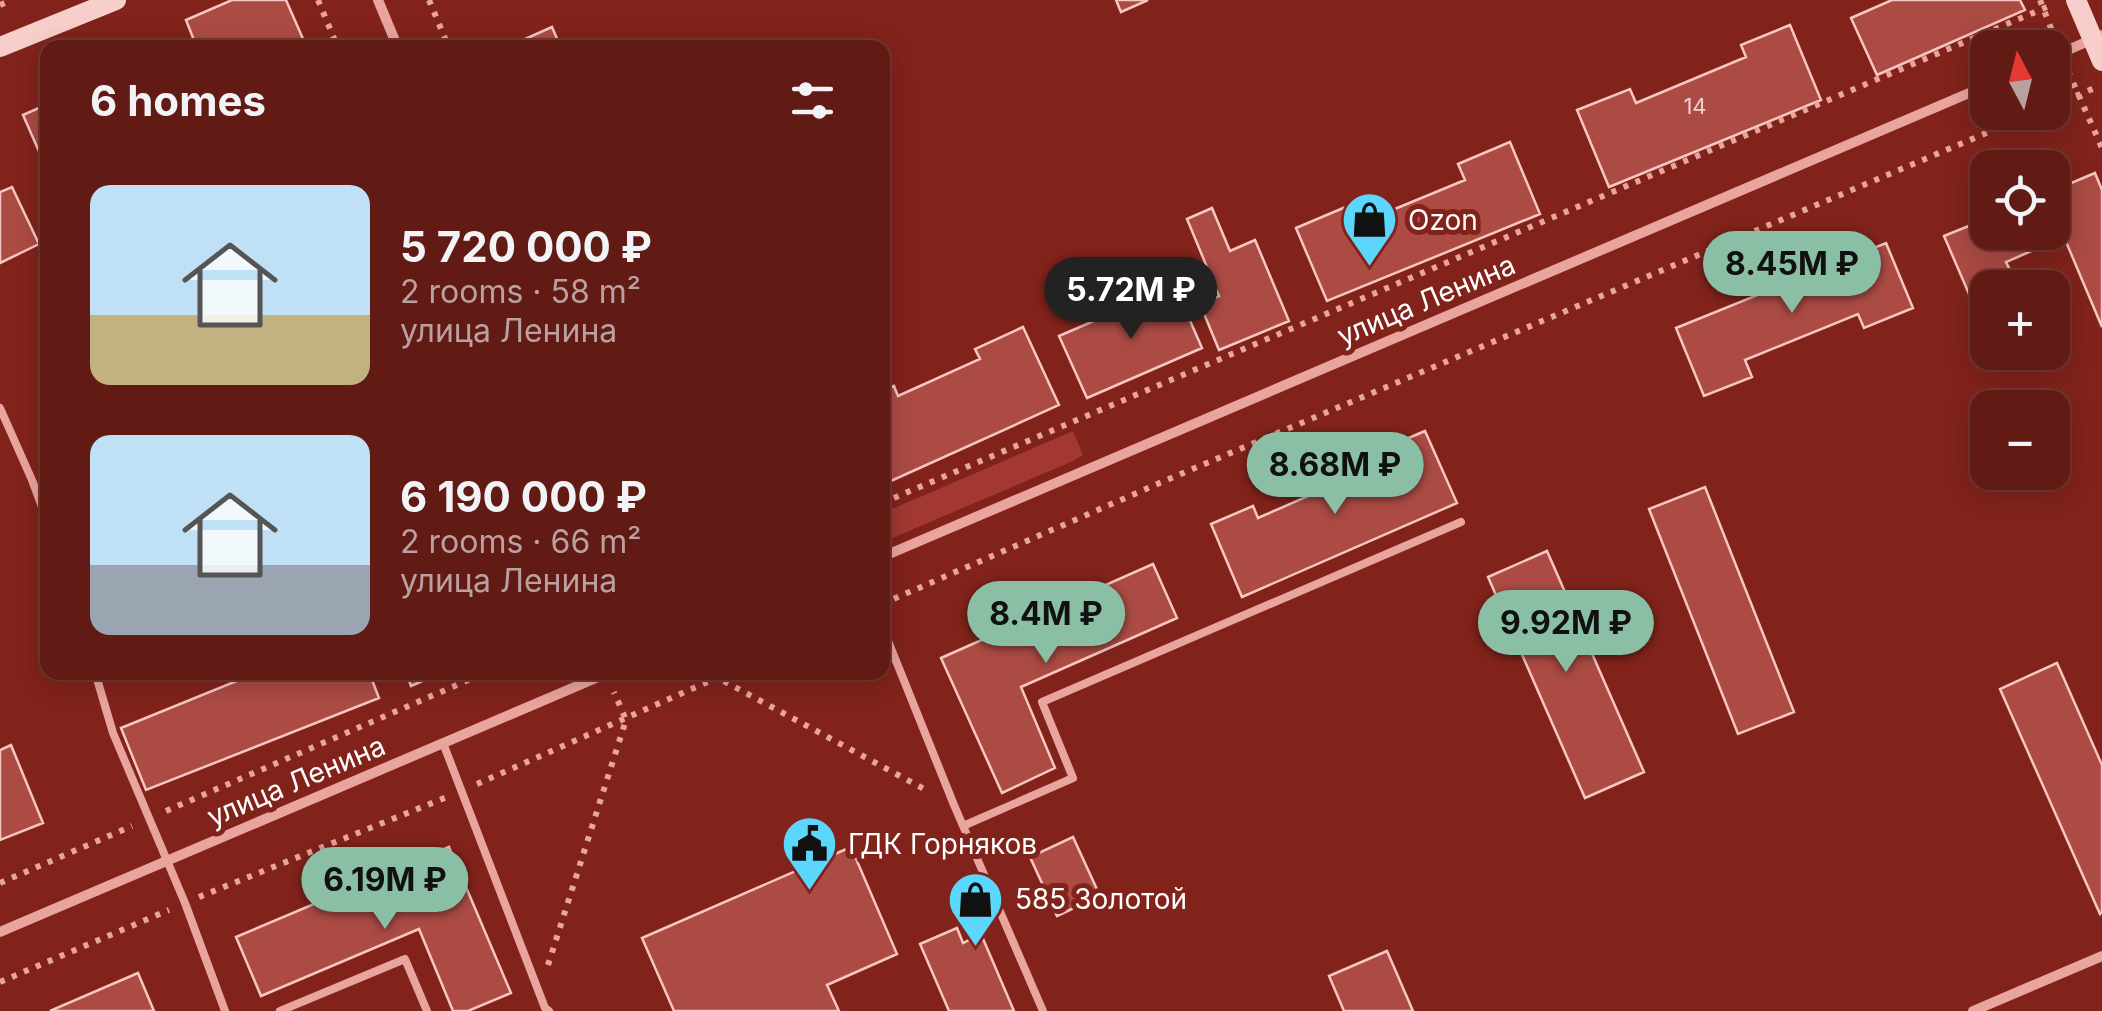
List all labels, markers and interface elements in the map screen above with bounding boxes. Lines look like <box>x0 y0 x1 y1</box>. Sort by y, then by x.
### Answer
north arrow <box>1970 30 2070 130</box>
map controls <box>1970 30 2070 490</box>
icon: filters <box>785 73 840 128</box>
text: 6 homes <box>90 75 266 126</box>
house number: 14 <box>1683 93 1707 119</box>
button: locate <box>1970 150 2070 250</box>
shop icon: Ozon <box>1339 190 1399 269</box>
place label: Ozon <box>1408 203 1478 237</box>
text: 5 720 000 ₽ <box>400 221 652 272</box>
icon: home <box>170 225 290 345</box>
pin: 8.45M ₽ <box>1700 231 1884 316</box>
text: 8.45M ₽ <box>1725 244 1859 283</box>
street label: улица Ленина <box>1332 247 1520 353</box>
pin: 5.72M ₽ <box>1039 257 1223 342</box>
text: 5.72M ₽ <box>1066 270 1196 309</box>
button: + <box>1970 270 2070 370</box>
text: 2 rooms · 58 m² <box>400 272 641 311</box>
text: улица Ленина <box>400 311 617 350</box>
button: − <box>1970 390 2070 490</box>
pin: 8.68M ₽ <box>1243 432 1427 517</box>
text: 8.68M ₽ <box>1269 445 1401 484</box>
text: 6 190 000 ₽ <box>400 471 647 522</box>
icon: home <box>170 475 290 595</box>
text: 2 rooms · 66 m² <box>400 522 641 561</box>
text: улица Ленина <box>400 561 617 600</box>
pin: 8.4M ₽ <box>965 581 1127 666</box>
pin: 9.92M ₽ <box>1474 590 1658 675</box>
text: 8.4M ₽ <box>989 594 1103 633</box>
text: 9.92M ₽ <box>1500 603 1632 642</box>
street label: улица Ленина <box>202 728 390 834</box>
public building icon: ГДК Горняков <box>779 814 839 893</box>
place label: ГДК Горняков <box>848 827 1037 861</box>
pin: 6.19M ₽ <box>293 847 477 932</box>
text: 6.19M ₽ <box>323 860 447 899</box>
shop icon: 585 Золотой <box>946 869 1006 948</box>
place label: 585 Золотой <box>1015 882 1187 916</box>

